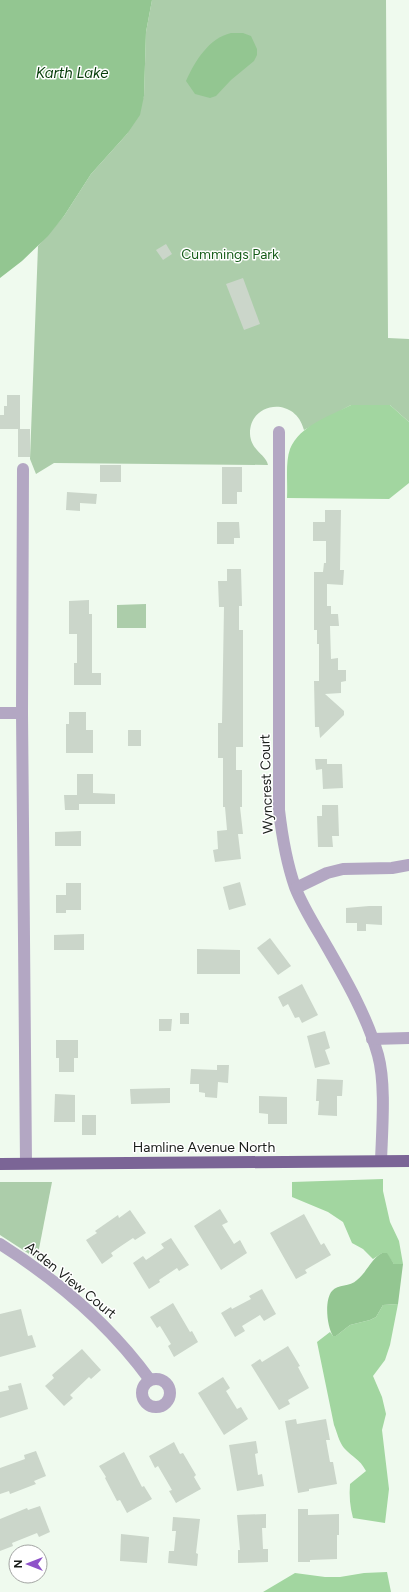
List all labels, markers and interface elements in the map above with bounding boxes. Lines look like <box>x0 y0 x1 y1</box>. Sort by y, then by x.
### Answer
water label: Karth Lake <box>36 64 108 82</box>
park label: Cummings Park <box>181 246 279 263</box>
street label: Wyncrest Court <box>256 734 277 834</box>
street label: Hamline Avenue North <box>133 1139 275 1156</box>
street label: Arden View Court <box>22 1238 120 1322</box>
north arrow <box>8 1544 48 1584</box>
text: N <box>12 1560 25 1568</box>

